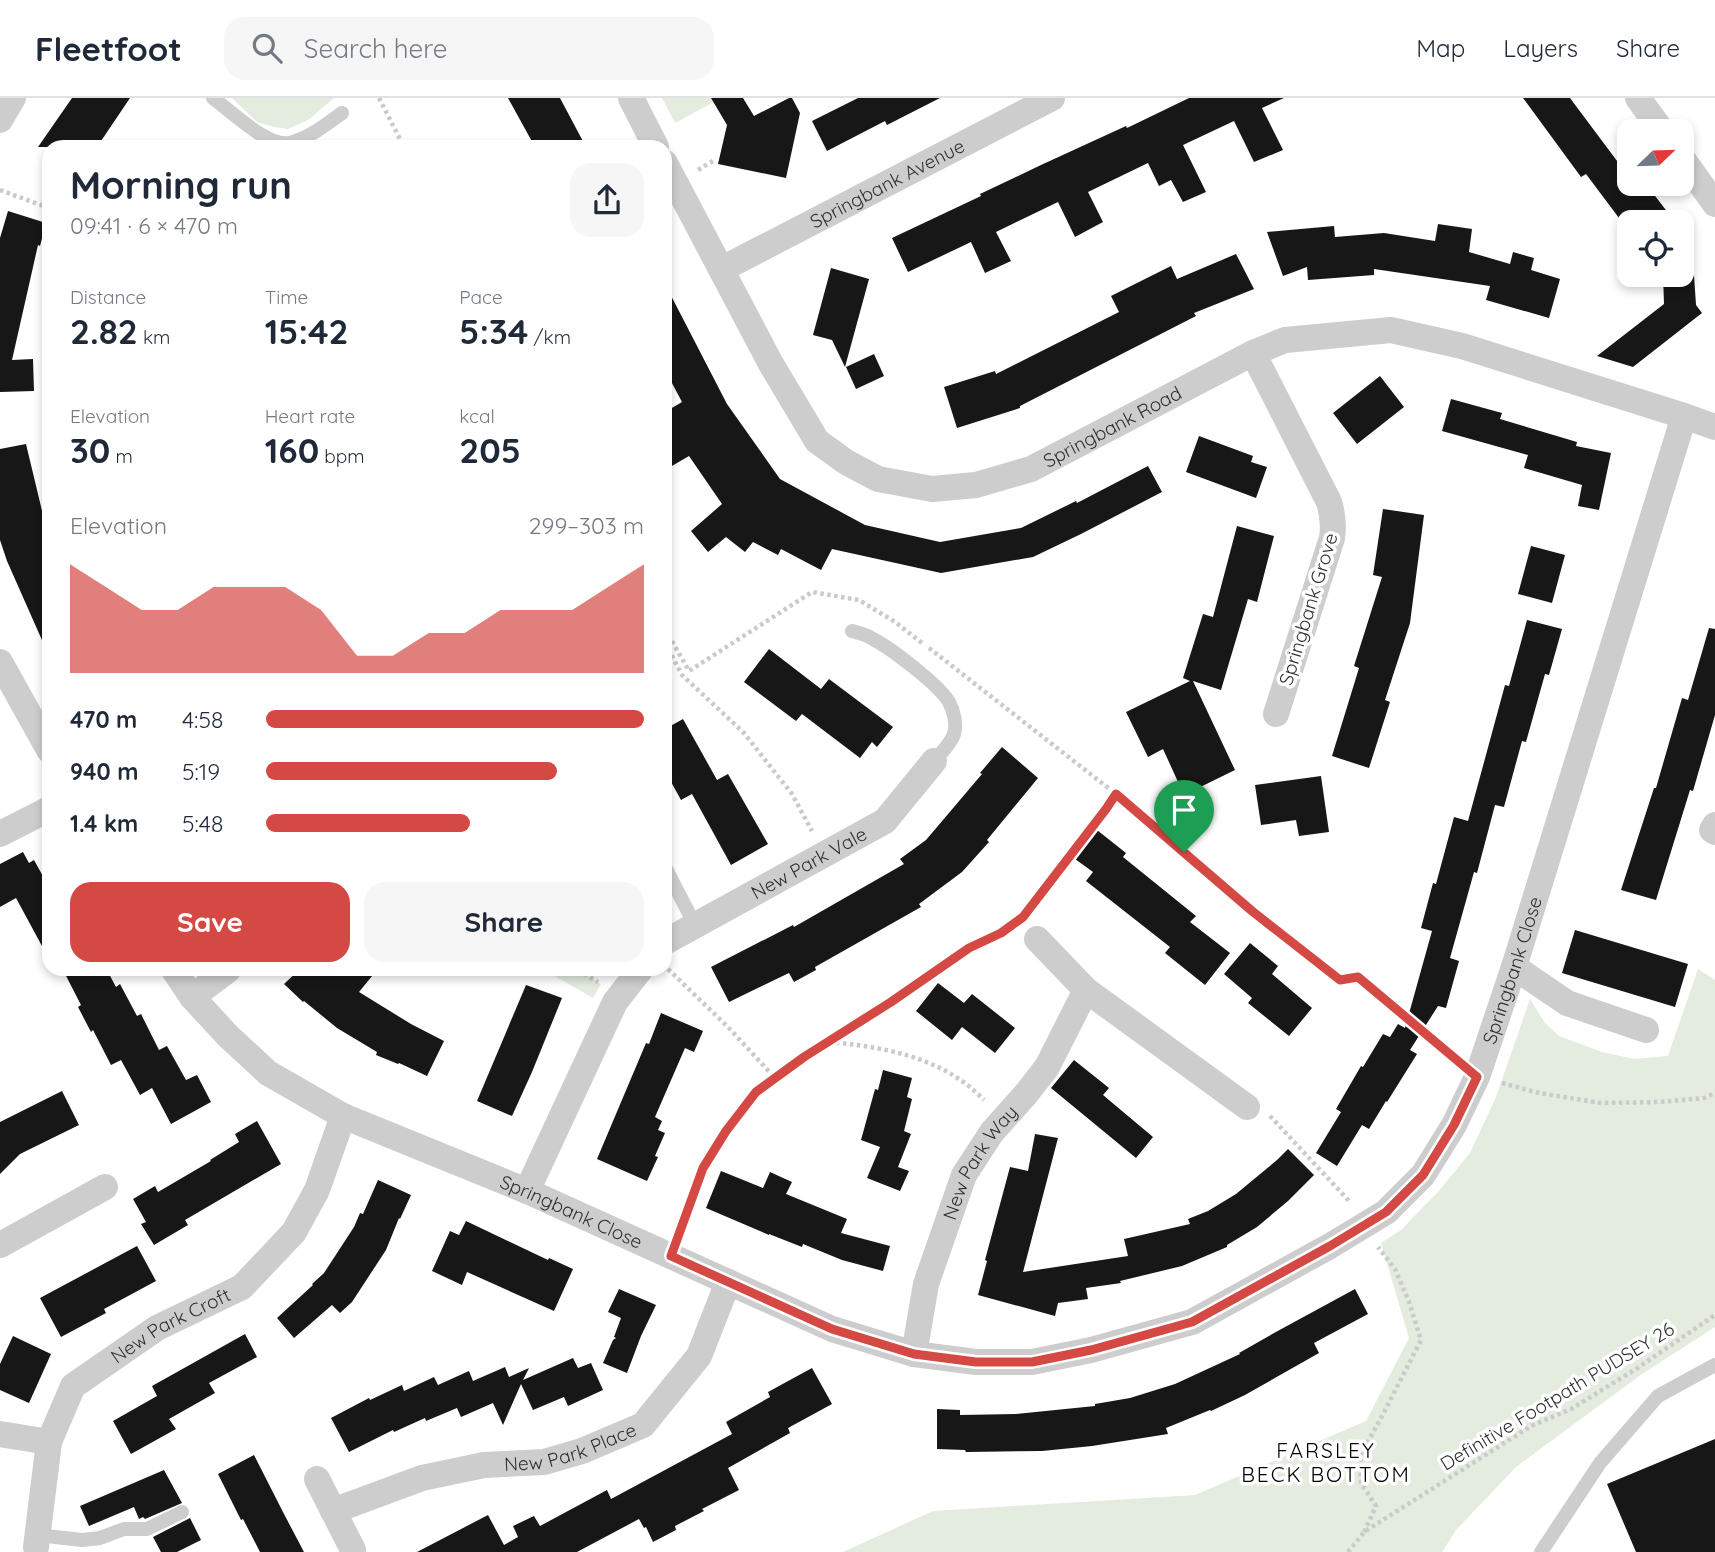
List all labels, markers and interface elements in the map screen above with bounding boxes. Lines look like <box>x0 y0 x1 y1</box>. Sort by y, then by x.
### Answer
search box <box>224 17 714 80</box>
text: Fleetfoot <box>35 28 182 69</box>
icon: search <box>248 29 286 67</box>
text: Search here <box>304 32 447 65</box>
text: Map <box>1416 33 1465 63</box>
text: Layers <box>1503 33 1578 63</box>
text: Share <box>1616 33 1680 63</box>
north arrow <box>1617 119 1694 196</box>
map controls <box>1617 119 1694 287</box>
street label: Springbank Avenue <box>806 133 969 233</box>
text: Morning run <box>70 161 292 209</box>
button: share <box>570 163 644 237</box>
button: locate <box>1617 210 1694 287</box>
text: 09:41 · 6 × 470 m <box>70 211 238 240</box>
text: Distance <box>70 285 146 309</box>
text: Time <box>265 285 308 309</box>
text: Pace <box>459 285 503 309</box>
text: 2.82 <box>70 309 138 353</box>
text: 15:42 <box>265 309 348 353</box>
text: 5:34 <box>459 309 528 353</box>
text: km <box>138 325 170 349</box>
text: /km <box>528 325 571 349</box>
street label: Springbank Road <box>1039 380 1186 473</box>
text: Elevation <box>70 404 150 428</box>
text: Heart rate <box>265 404 355 428</box>
text: kcal <box>459 404 495 428</box>
text: 30 <box>70 428 110 472</box>
text: 160 <box>265 428 319 472</box>
text: 205 <box>459 428 521 472</box>
text: m <box>110 444 133 468</box>
text: bpm <box>319 444 365 468</box>
text: Elevation <box>70 511 167 540</box>
text: 299–303 m <box>529 511 644 540</box>
street label: Springbank Grove <box>1273 530 1343 688</box>
text: 470 m <box>70 705 137 734</box>
text: 4:58 <box>182 705 223 734</box>
text: 940 m <box>70 757 138 786</box>
text: 5:19 <box>182 757 220 786</box>
pin <box>1154 780 1214 852</box>
icon: arrive <box>1165 791 1203 829</box>
text: 1.4 km <box>70 809 138 838</box>
text: 5:48 <box>182 809 223 838</box>
street label: New Park Vale <box>747 822 871 904</box>
button: Save <box>70 882 350 962</box>
button: Share <box>364 882 644 962</box>
street label: Springbank Close <box>1477 894 1547 1047</box>
street label: New Park Way <box>937 1100 1022 1223</box>
street label: Springbank Close <box>497 1169 646 1254</box>
street label: New Park Croft <box>106 1282 234 1368</box>
street label: Definitive Footpath PUDSEY 26 <box>1436 1317 1678 1475</box>
street label: New Park Place <box>503 1417 640 1476</box>
district label: FARSLEY BECK BOTTOM <box>1241 1437 1411 1487</box>

